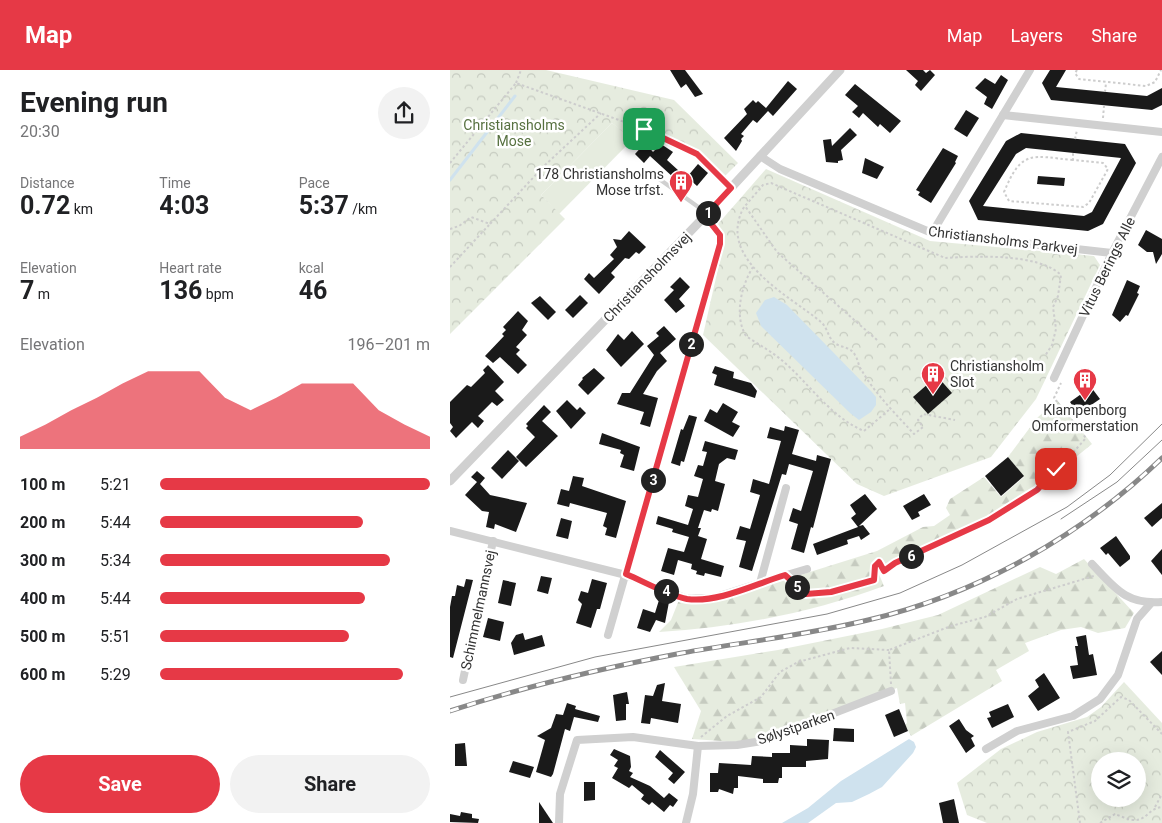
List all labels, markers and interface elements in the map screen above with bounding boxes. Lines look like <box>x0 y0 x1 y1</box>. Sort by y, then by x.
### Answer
text: Map <box>25 21 72 49</box>
text: Map <box>947 25 982 46</box>
text: Layers <box>1010 25 1063 46</box>
text: Share <box>1091 25 1137 46</box>
text: Evening run <box>20 86 168 119</box>
button: share <box>378 87 430 139</box>
pin <box>623 108 665 150</box>
icon: arrive <box>630 115 658 143</box>
park label: Christiansholms Mose <box>463 117 565 149</box>
text: 20:30 <box>20 122 60 141</box>
place label: 178 Christiansholms Mose trfst. <box>536 166 664 198</box>
building icon: 178 Christiansholms Mose trfst. <box>668 169 694 203</box>
text: Distance <box>20 175 75 191</box>
text: Time <box>159 175 191 191</box>
text: Pace <box>299 175 330 191</box>
text: 0.72 <box>20 191 70 220</box>
text: 4:03 <box>159 191 209 220</box>
text: 5:37 <box>299 191 349 220</box>
pin: 1 <box>696 200 720 226</box>
text: km <box>70 201 93 217</box>
text: /km <box>349 201 377 217</box>
text: 1 <box>704 205 713 221</box>
street label: Vitus Berings Alle <box>1076 214 1138 320</box>
street label: Christiansholms Parkvej <box>927 223 1079 257</box>
street label: Christiansholmsvej <box>600 229 694 325</box>
text: Elevation <box>20 260 77 276</box>
text: Heart rate <box>159 260 222 276</box>
text: kcal <box>299 260 324 276</box>
text: 7 <box>20 276 34 305</box>
text: 136 <box>159 276 202 305</box>
text: 46 <box>299 276 327 305</box>
text: m <box>34 286 50 302</box>
text: bpm <box>202 286 234 302</box>
pin: 2 <box>678 332 704 356</box>
text: Elevation <box>20 335 85 354</box>
text: 196–201 m <box>348 335 430 354</box>
text: 2 <box>687 336 696 352</box>
place label: Christiansholm Slot <box>950 358 1044 390</box>
building icon: Christiansholm Slot <box>920 361 946 395</box>
building icon: Klampenborg Omformerstation <box>1072 367 1098 401</box>
place label: Klampenborg Omformerstation <box>1031 402 1139 434</box>
pin <box>1035 448 1077 490</box>
icon: check <box>1042 455 1070 483</box>
pin: 3 <box>640 468 666 492</box>
text: 3 <box>649 472 658 488</box>
text: 100 m <box>20 475 65 494</box>
text: 5:21 <box>100 475 131 494</box>
text: 200 m <box>20 513 65 532</box>
text: 5:44 <box>100 513 131 532</box>
pin: 6 <box>898 544 924 568</box>
text: 6 <box>907 548 916 564</box>
street label: Schimmelmannsvej <box>457 549 499 671</box>
text: 300 m <box>20 551 65 570</box>
text: 5:34 <box>100 551 131 570</box>
pin: 5 <box>784 574 810 600</box>
pin: 4 <box>654 578 678 604</box>
text: 5 <box>793 579 802 595</box>
text: 4 <box>662 583 671 599</box>
text: 400 m <box>20 589 65 608</box>
text: 5:44 <box>100 589 131 608</box>
text: 500 m <box>20 627 65 646</box>
text: 5:51 <box>100 627 131 646</box>
text: 600 m <box>20 665 65 684</box>
text: 5:29 <box>100 665 131 684</box>
street label: Sølystparken <box>755 706 837 748</box>
map controls <box>1091 752 1146 807</box>
button: layers <box>1091 752 1146 807</box>
button: Save <box>20 755 220 813</box>
button: Share <box>230 755 430 813</box>

